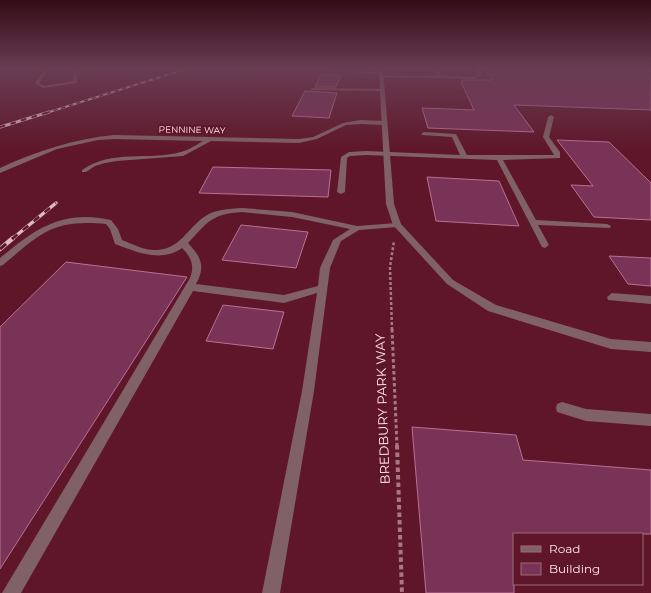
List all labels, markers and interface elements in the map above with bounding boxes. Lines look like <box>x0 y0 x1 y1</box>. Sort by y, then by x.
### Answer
street label: PENNINE WAY <box>158 123 226 136</box>
street label: BREDBURY PARK WAY <box>371 333 393 485</box>
legend <box>513 533 643 585</box>
text: Road <box>549 541 580 556</box>
text: Building <box>549 561 600 576</box>

